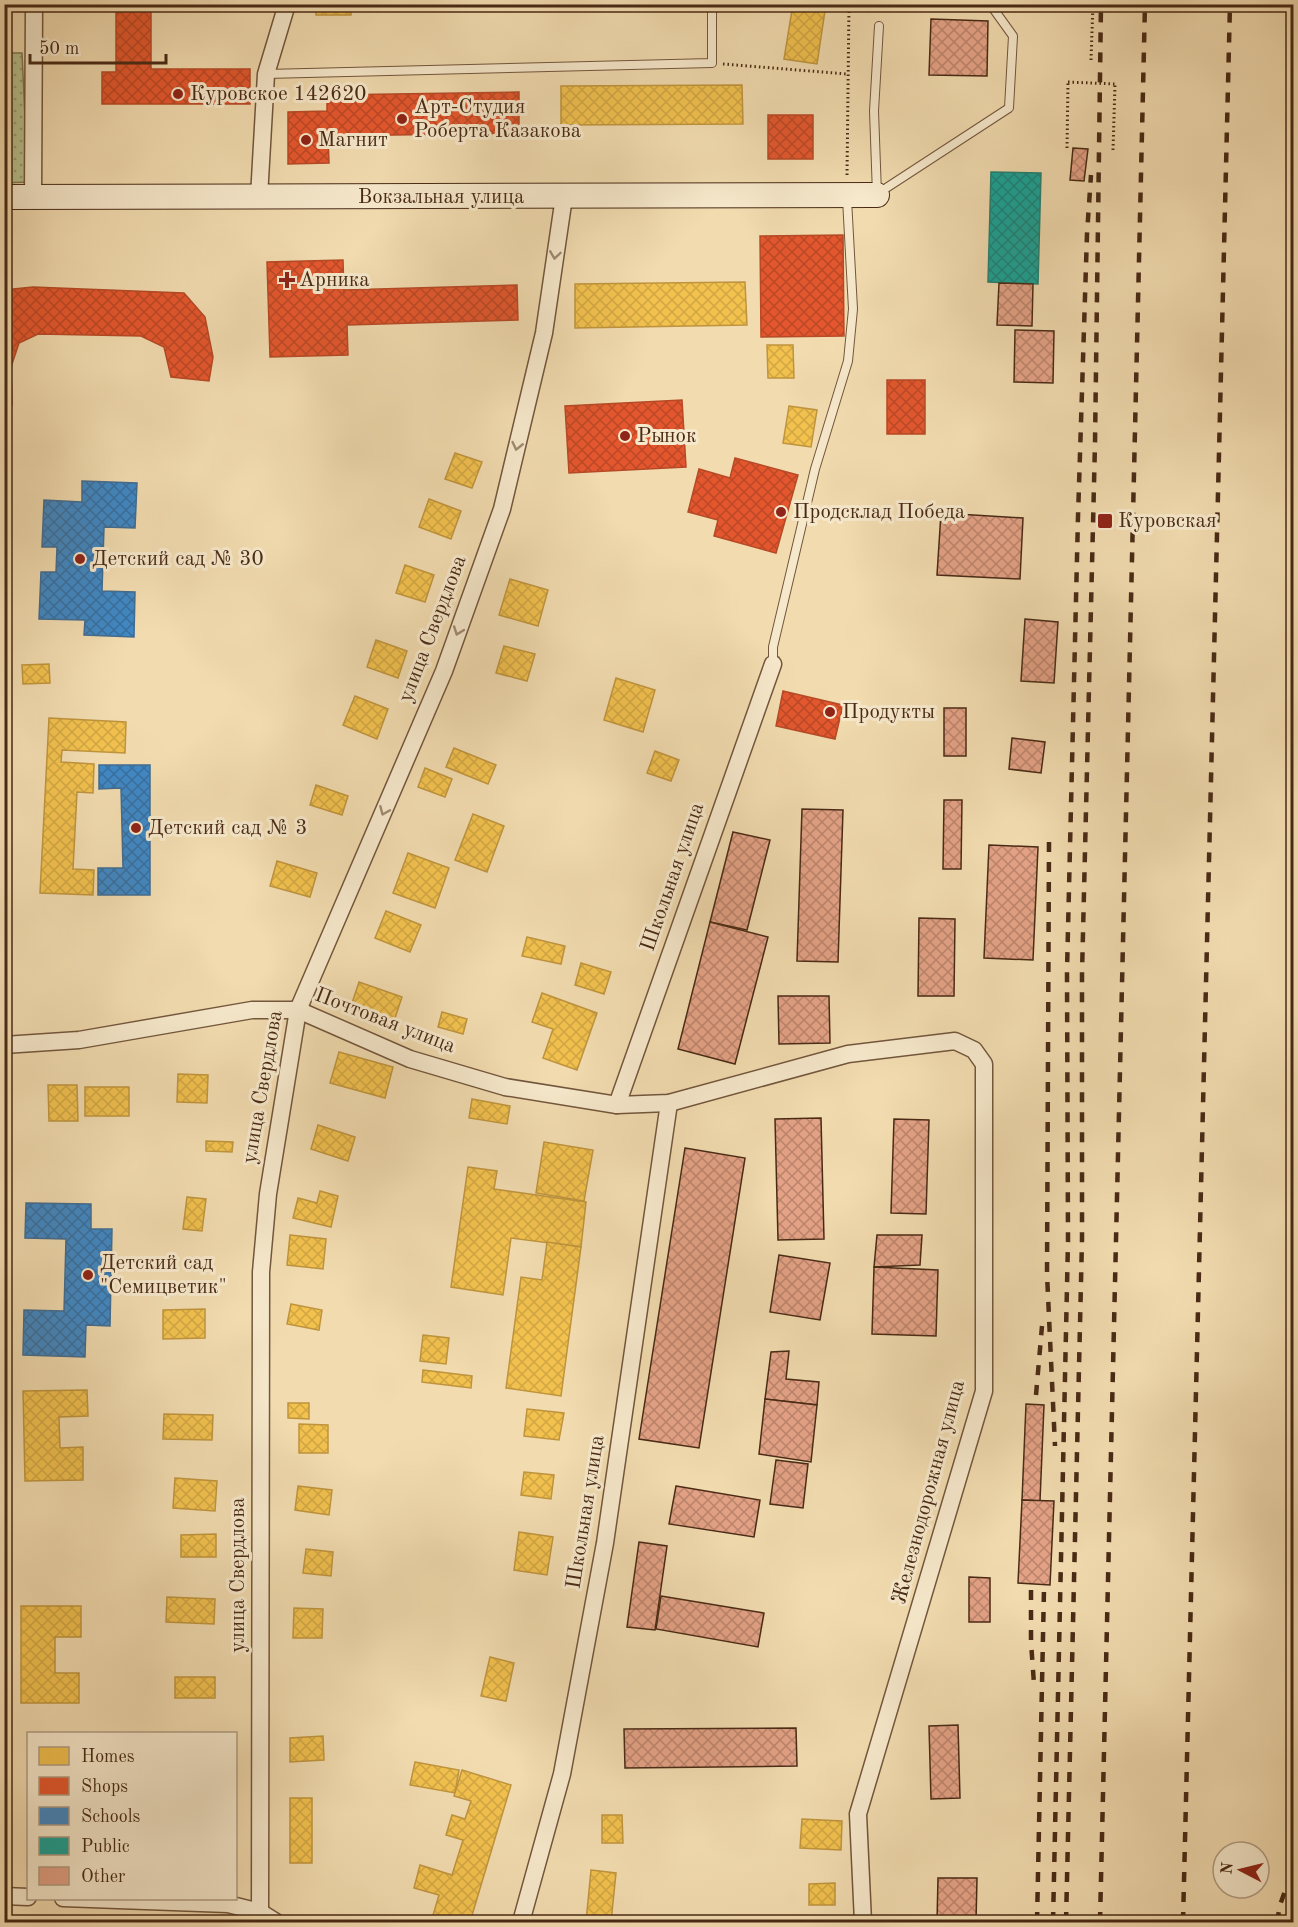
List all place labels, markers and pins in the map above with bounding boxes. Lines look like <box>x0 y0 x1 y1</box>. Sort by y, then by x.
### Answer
place label: Куровское 142620 <box>190 84 367 105</box>
marker: Куровское 142620 <box>171 87 185 101</box>
place label: Арт-Студия Роберта Казакова <box>414 97 581 142</box>
marker: Арт-Студия Роберта Казакова <box>395 112 409 126</box>
place label: Магнит <box>318 130 388 151</box>
marker: Магнит <box>299 133 313 147</box>
place label: Арника <box>299 270 370 291</box>
marker: Арника <box>280 273 294 287</box>
place label: Рынок <box>637 426 697 447</box>
marker: Рынок <box>618 429 632 443</box>
place label: Продсклад Победа <box>793 502 965 523</box>
marker: Продсклад Победа <box>774 505 788 519</box>
place label: Куровская <box>1118 511 1217 532</box>
marker: Куровская <box>1096 512 1114 530</box>
place label: Детский сад № 30 <box>92 549 264 570</box>
marker: Детский сад № 30 <box>73 552 87 566</box>
place label: Продукты <box>842 702 935 723</box>
marker: Продукты <box>823 705 837 719</box>
place label: Детский сад № 3 <box>148 818 307 839</box>
marker: Детский сад № 3 <box>129 821 143 835</box>
place label: Детский сад "Семицветик" <box>100 1253 227 1298</box>
marker: Детский сад "Семицветик" <box>81 1268 95 1282</box>

